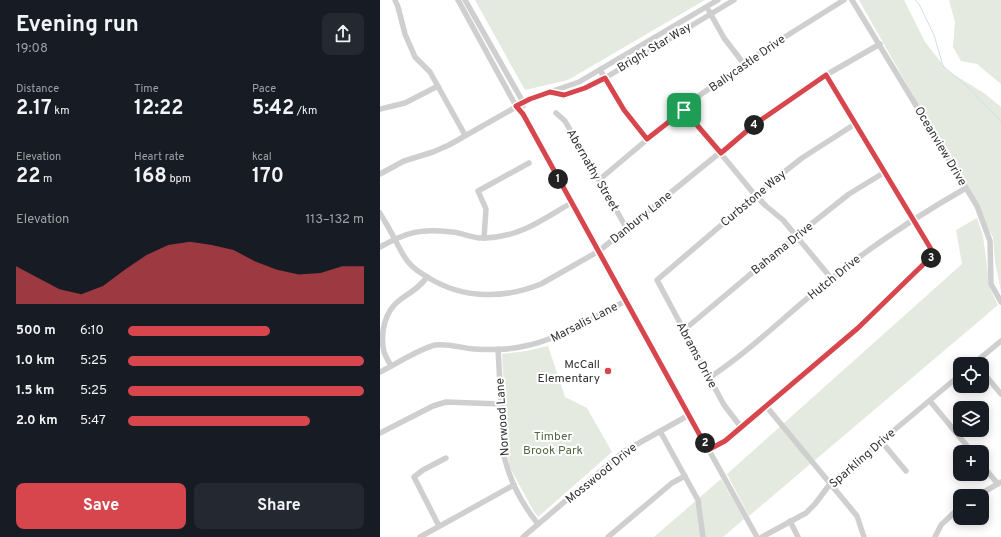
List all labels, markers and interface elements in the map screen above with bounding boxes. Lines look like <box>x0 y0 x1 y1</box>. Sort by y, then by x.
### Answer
text: Evening run <box>16 12 139 39</box>
button: share <box>322 13 364 55</box>
street label: Bright Star Way <box>614 19 695 76</box>
street label: Ballycastle Drive <box>706 32 789 96</box>
text: 19:08 <box>16 41 48 57</box>
text: Distance <box>16 82 59 96</box>
text: Time <box>134 82 159 96</box>
text: Pace <box>252 82 276 96</box>
pin <box>667 93 701 127</box>
text: 2.17 <box>16 96 52 122</box>
text: 12:22 <box>134 96 184 122</box>
text: 5:42 <box>252 96 294 122</box>
icon: arrive <box>673 99 695 121</box>
text: km <box>52 104 70 118</box>
text: /km <box>294 104 317 118</box>
street label: Oceanview Drive <box>910 104 970 189</box>
pin: 4 <box>744 115 764 135</box>
text: 4 <box>750 118 758 132</box>
street label: Abernathy Street <box>562 126 622 215</box>
text: Elevation <box>16 150 61 164</box>
text: Heart rate <box>134 150 184 164</box>
text: kcal <box>252 150 272 164</box>
text: 22 <box>16 164 40 190</box>
text: 168 <box>134 164 167 190</box>
text: 170 <box>252 164 284 190</box>
street label: Curbstone Way <box>718 167 790 231</box>
pin: 1 <box>548 169 568 189</box>
text: m <box>40 172 52 186</box>
text: bpm <box>167 172 191 186</box>
text: 1 <box>556 172 560 186</box>
street label: Danbury Lane <box>607 188 676 248</box>
text: Elevation <box>16 212 69 228</box>
text: 113–132 m <box>305 212 364 228</box>
street label: Bahama Drive <box>748 219 817 279</box>
pin: 3 <box>921 248 941 268</box>
text: 3 <box>928 251 934 265</box>
street label: Hutch Drive <box>805 252 864 304</box>
street label: Marsalis Lane <box>548 299 621 347</box>
street label: Abrams Drive <box>672 320 720 391</box>
text: 500 m <box>16 323 56 339</box>
text: 6:10 <box>80 323 104 339</box>
text: 1.0 km <box>16 353 55 369</box>
text: 5:25 <box>80 353 107 369</box>
place label: McCall Elementary <box>538 357 600 387</box>
map controls <box>953 357 989 525</box>
button: locate <box>953 357 989 393</box>
marker: McCall Elementary <box>603 366 613 376</box>
street label: Norwood Lane <box>492 377 514 457</box>
text: 1.5 km <box>16 383 54 399</box>
text: 5:25 <box>80 383 107 399</box>
button: layers <box>953 401 989 437</box>
text: 2.0 km <box>16 413 58 429</box>
text: 5:47 <box>80 413 106 429</box>
street label: Sparkling Drive <box>826 426 899 492</box>
park label: Timber Brook Park <box>523 429 583 459</box>
pin: 2 <box>695 433 715 453</box>
text: 2 <box>702 436 708 450</box>
street label: Mosswood Drive <box>563 440 641 508</box>
button: + <box>953 445 989 481</box>
button: Save <box>16 483 186 529</box>
button: Share <box>194 483 364 529</box>
button: − <box>953 489 989 525</box>

